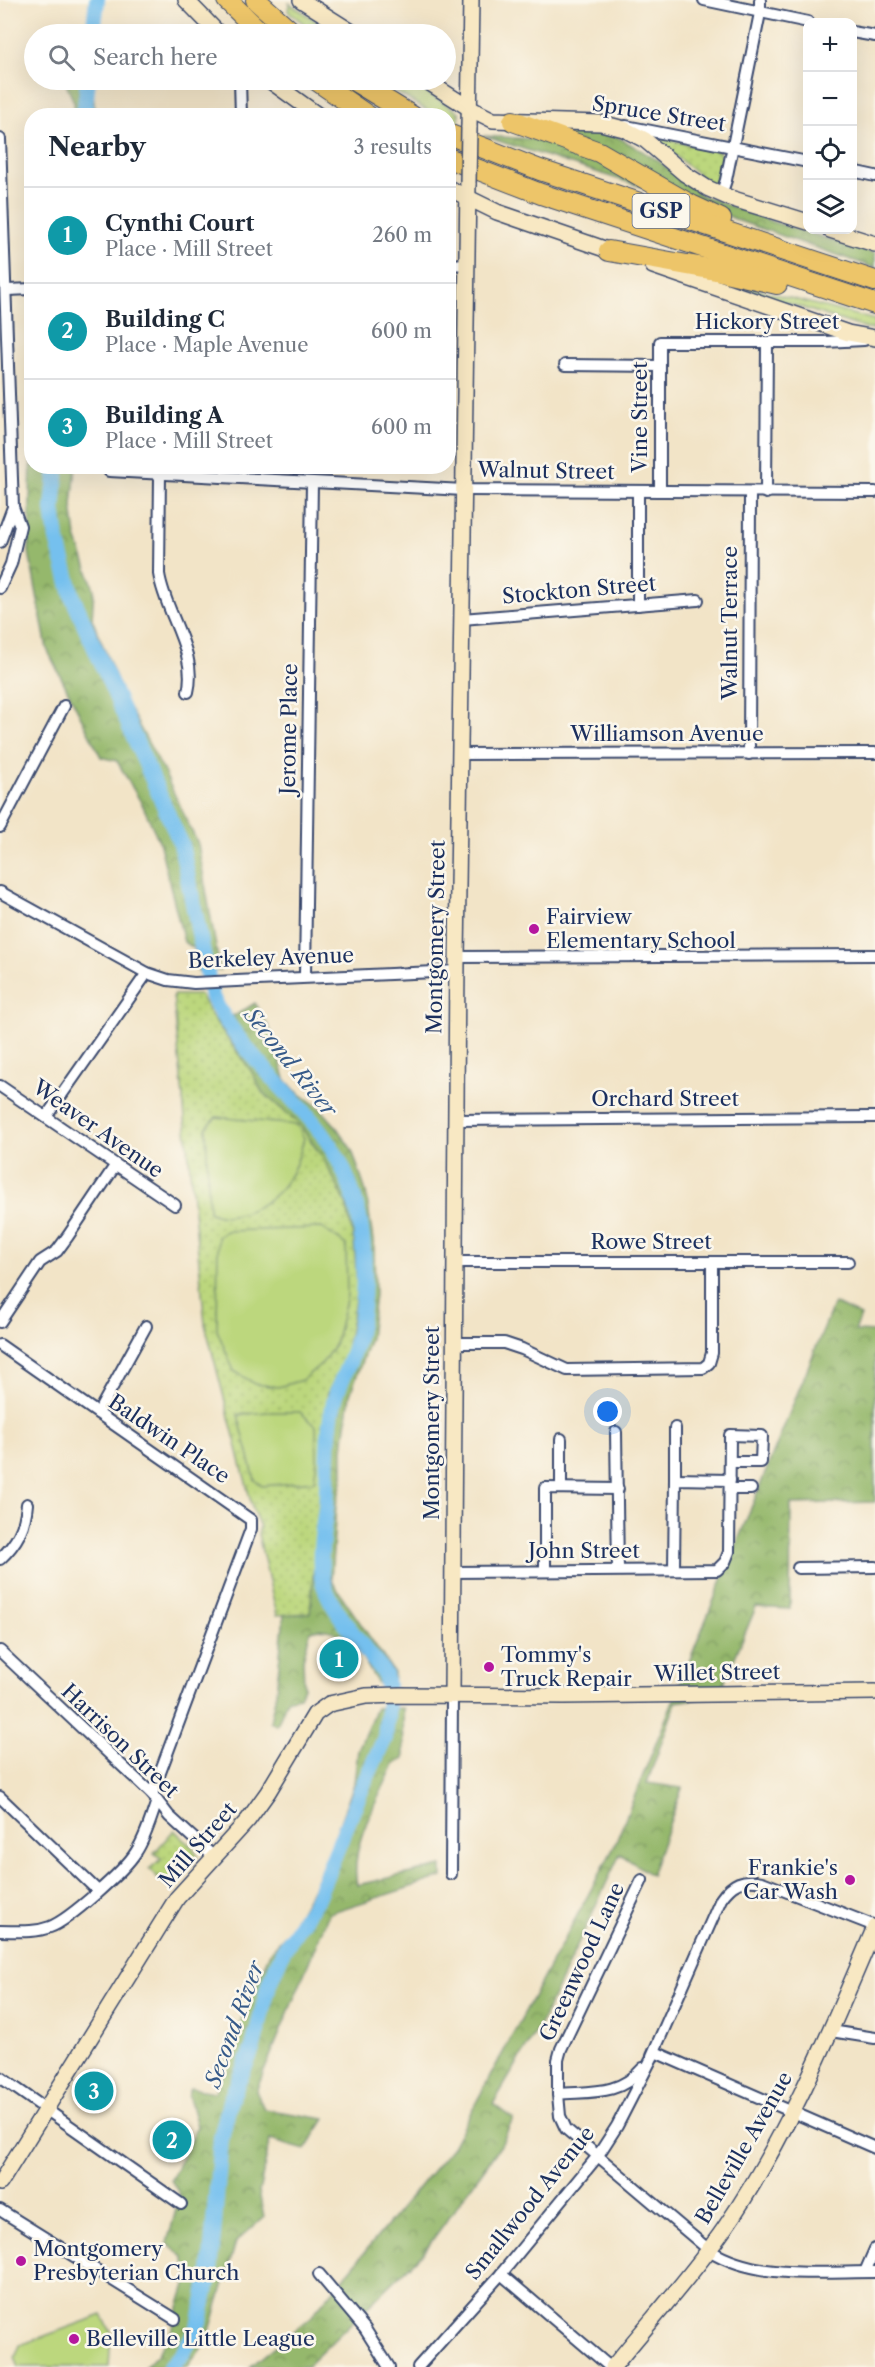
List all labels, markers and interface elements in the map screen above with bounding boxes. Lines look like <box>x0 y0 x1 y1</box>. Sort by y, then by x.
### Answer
map controls <box>803 18 857 234</box>
button: + <box>803 18 857 72</box>
search box <box>24 24 456 90</box>
icon: search <box>45 41 78 74</box>
text: Search here <box>93 44 218 71</box>
button: − <box>803 72 857 126</box>
street label: Spruce Street <box>590 91 728 137</box>
button: locate <box>803 126 857 180</box>
text: Nearby <box>48 131 146 163</box>
text: 3 results <box>354 135 432 159</box>
button: layers <box>803 180 857 234</box>
road number: GSP <box>632 194 690 228</box>
text: Cynthi Court <box>105 210 254 237</box>
text: 1 <box>63 223 72 247</box>
text: 260 m <box>372 223 432 247</box>
text: Place · Mill Street <box>105 237 273 261</box>
text: Building C <box>105 306 225 333</box>
street label: Hickory Street <box>695 309 840 334</box>
text: 2 <box>62 319 73 343</box>
text: 600 m <box>371 319 432 343</box>
text: Place · Maple Avenue <box>105 333 308 357</box>
street label: Vine Street <box>627 361 652 474</box>
text: Building A <box>105 402 224 429</box>
text: 3 <box>62 415 73 439</box>
text: 600 m <box>371 415 432 439</box>
text: Place · Mill Street <box>105 429 273 453</box>
street label: Walnut Street <box>476 457 615 484</box>
street label: Walnut Terrace <box>717 546 742 701</box>
street label: Stockton Street <box>501 570 658 609</box>
street label: Jerome Place <box>275 663 302 798</box>
street label: Williamson Avenue <box>569 721 764 746</box>
street label: Montgomery Street <box>421 839 450 1034</box>
place label: Fairview Elementary School <box>546 904 736 953</box>
marker: Fairview Elementary School <box>527 922 541 936</box>
street label: Berkeley Avenue <box>187 942 355 973</box>
water label: Second River <box>237 1001 344 1124</box>
street label: Weaver Avenue <box>27 1074 168 1183</box>
street label: Orchard Street <box>591 1086 739 1111</box>
street label: Rowe Street <box>590 1229 712 1254</box>
street label: Montgomery Street <box>419 1325 444 1520</box>
street label: Baldwin Place <box>104 1389 235 1488</box>
your location <box>593 1397 622 1426</box>
street label: John Street <box>525 1538 640 1563</box>
pin: 1 <box>320 1636 358 1682</box>
place label: Tommy's Truck Repair <box>501 1642 632 1691</box>
street label: Willet Street <box>653 1659 781 1686</box>
marker: Tommy's Truck Repair <box>482 1660 496 1674</box>
street label: Harrison Street <box>57 1678 185 1803</box>
street label: Mill Street <box>154 1796 242 1893</box>
place label: Frankie's Car Wash <box>743 1855 838 1904</box>
marker: Frankie's Car Wash <box>843 1873 857 1887</box>
street label: Greenwood Lane <box>534 1878 629 2045</box>
water label: Second River <box>198 1956 270 2093</box>
street label: Belleville Avenue <box>690 2067 797 2228</box>
pin: 3 <box>74 2068 113 2114</box>
pin: 2 <box>152 2118 192 2162</box>
street label: Smallwood Avenue <box>460 2121 599 2284</box>
place label: Montgomery Presbyterian Church <box>33 2236 239 2285</box>
marker: Montgomery Presbyterian Church <box>14 2254 28 2268</box>
place label: Belleville Little League <box>86 2326 315 2351</box>
marker: Belleville Little League <box>67 2332 81 2346</box>

